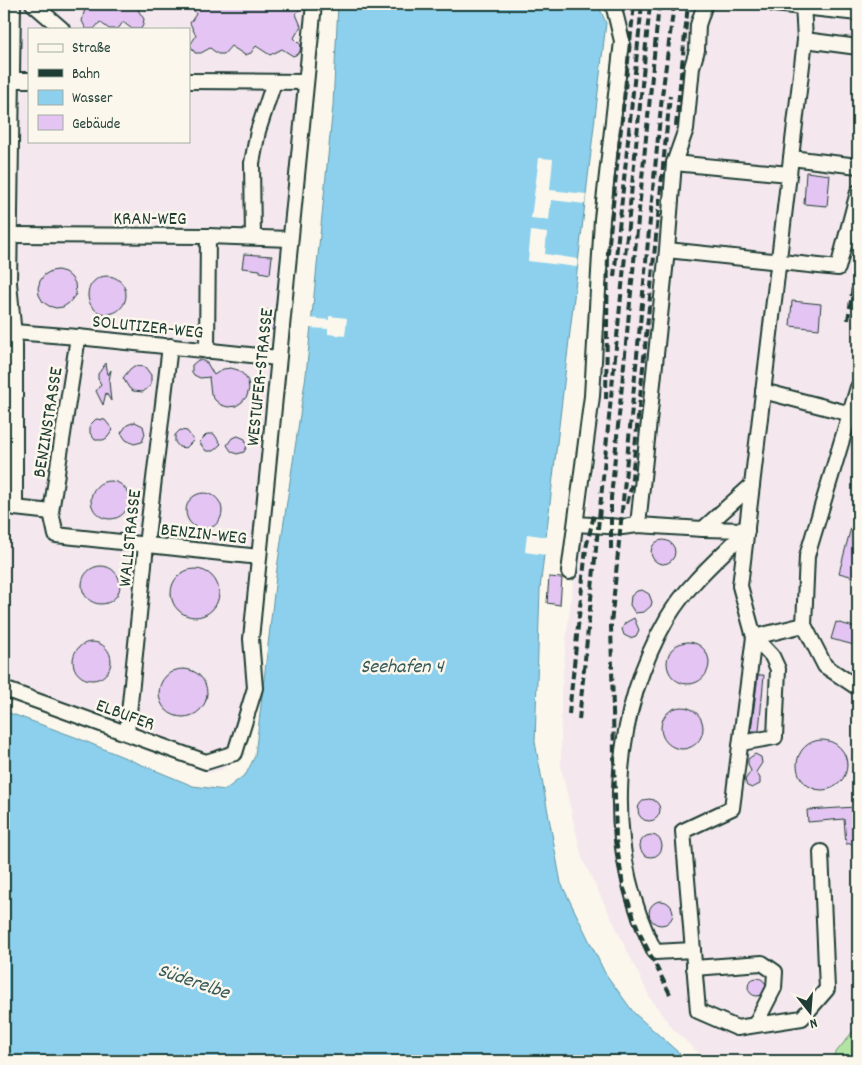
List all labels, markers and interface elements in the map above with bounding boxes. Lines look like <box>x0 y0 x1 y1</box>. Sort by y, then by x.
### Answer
legend <box>28 28 190 142</box>
text: Straße <box>72 38 111 60</box>
text: Bahn <box>72 64 100 86</box>
text: Wasser <box>72 88 113 110</box>
text: Gebäude <box>72 114 121 136</box>
street label: KRAN-WEG <box>113 207 187 234</box>
street label: WESTUFER-STRASSE <box>241 307 282 448</box>
street label: SOLUTIZER-WEG <box>91 309 205 348</box>
street label: BENZINSTRASSE <box>27 365 72 480</box>
street label: WALLSTRASSE <box>113 488 150 588</box>
street label: BENZIN-WEG <box>159 518 248 553</box>
water label: Seehafen 4 <box>361 654 445 682</box>
street label: ELBUFER <box>92 693 158 739</box>
water label: Süderelbe <box>153 958 234 1009</box>
north arrow <box>784 988 834 1038</box>
text: N <box>807 1012 819 1033</box>

